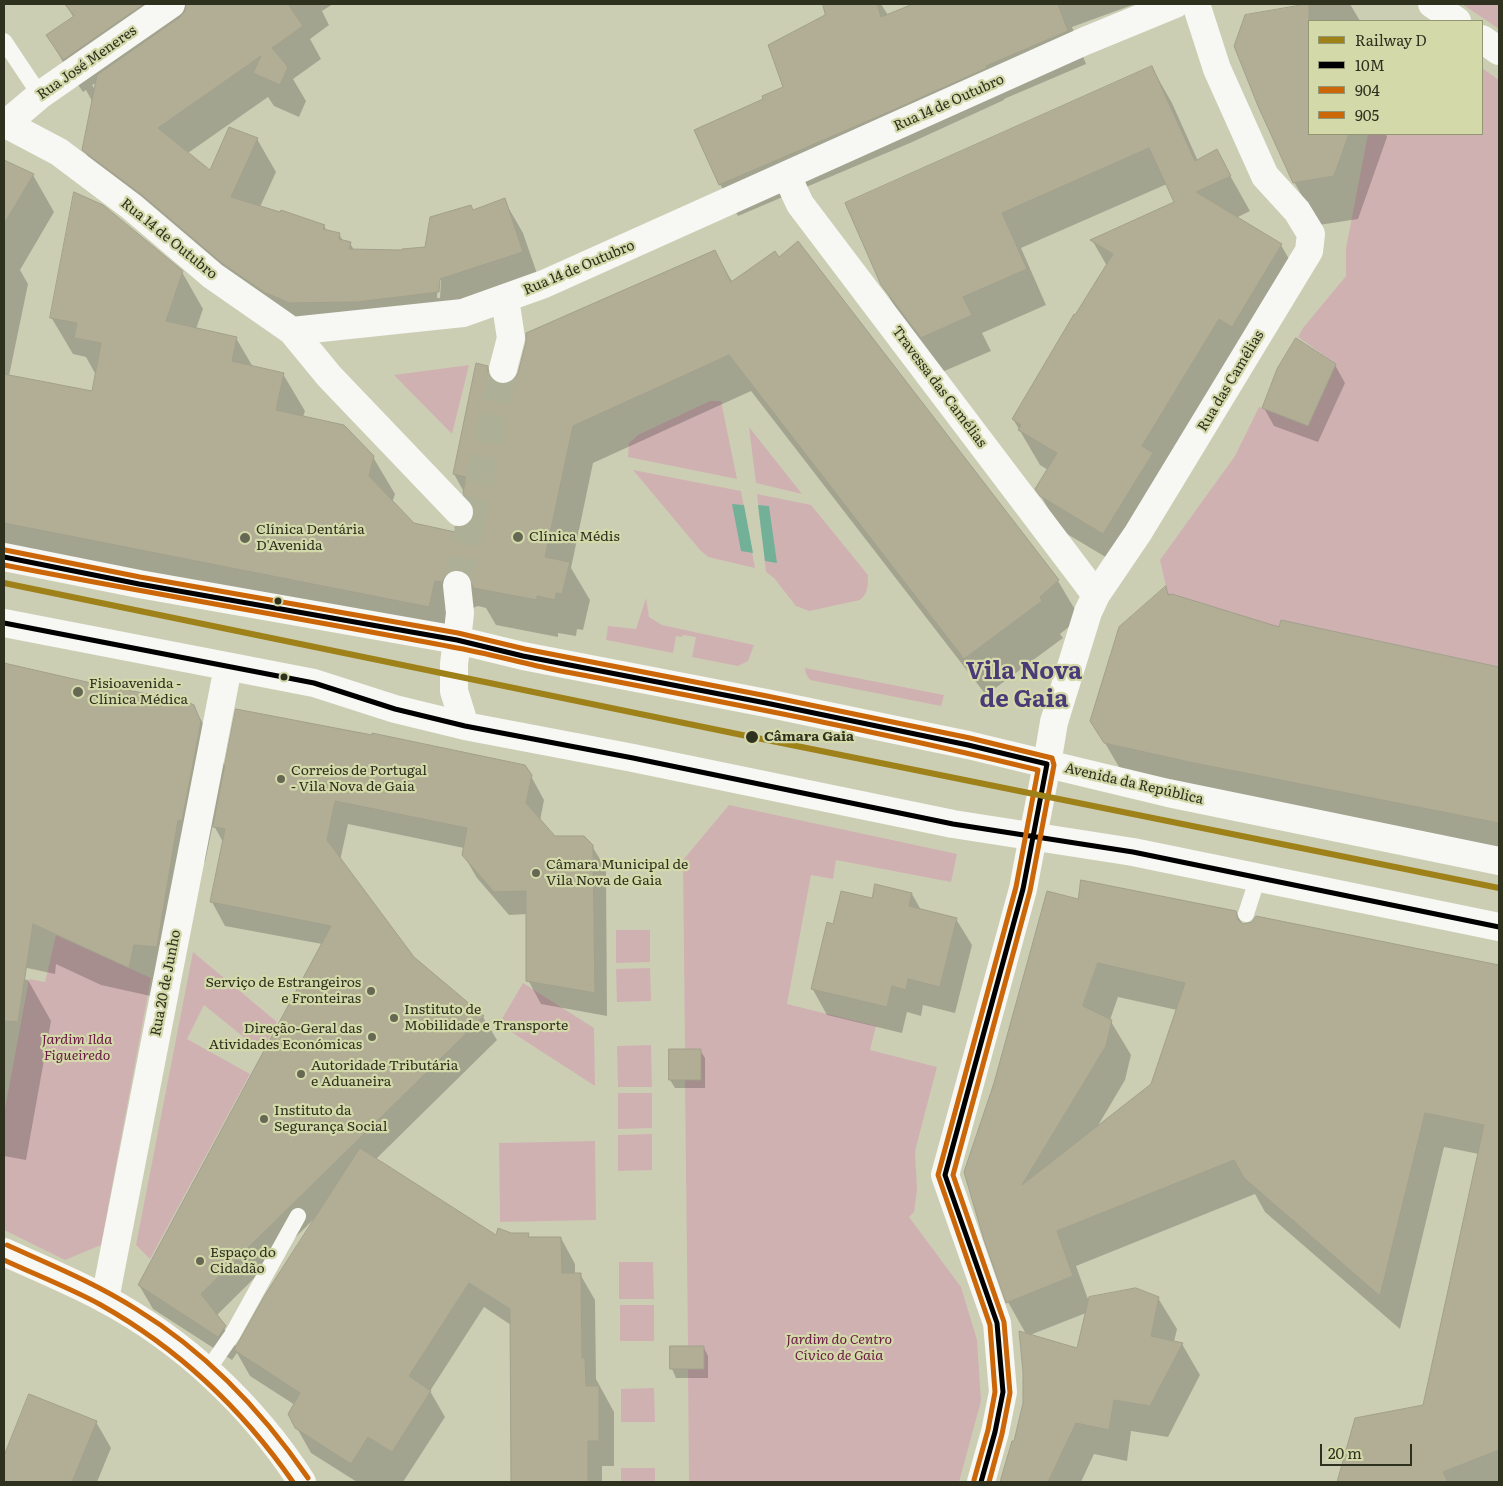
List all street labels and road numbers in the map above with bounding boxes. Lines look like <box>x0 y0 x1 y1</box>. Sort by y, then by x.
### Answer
street label: Rua José Meneres <box>34 22 140 104</box>
street label: Rua 14 de Outubro <box>891 71 1007 135</box>
street label: Rua 14 de Outubro <box>117 195 221 283</box>
street label: Rua 14 de Outubro <box>521 237 637 299</box>
street label: Travessa das Camélias <box>888 323 990 451</box>
street label: Rua das Camélias <box>1194 328 1268 434</box>
street label: Avenida da República <box>1063 760 1205 808</box>
street label: Rua 20 de Junho <box>147 928 185 1038</box>

